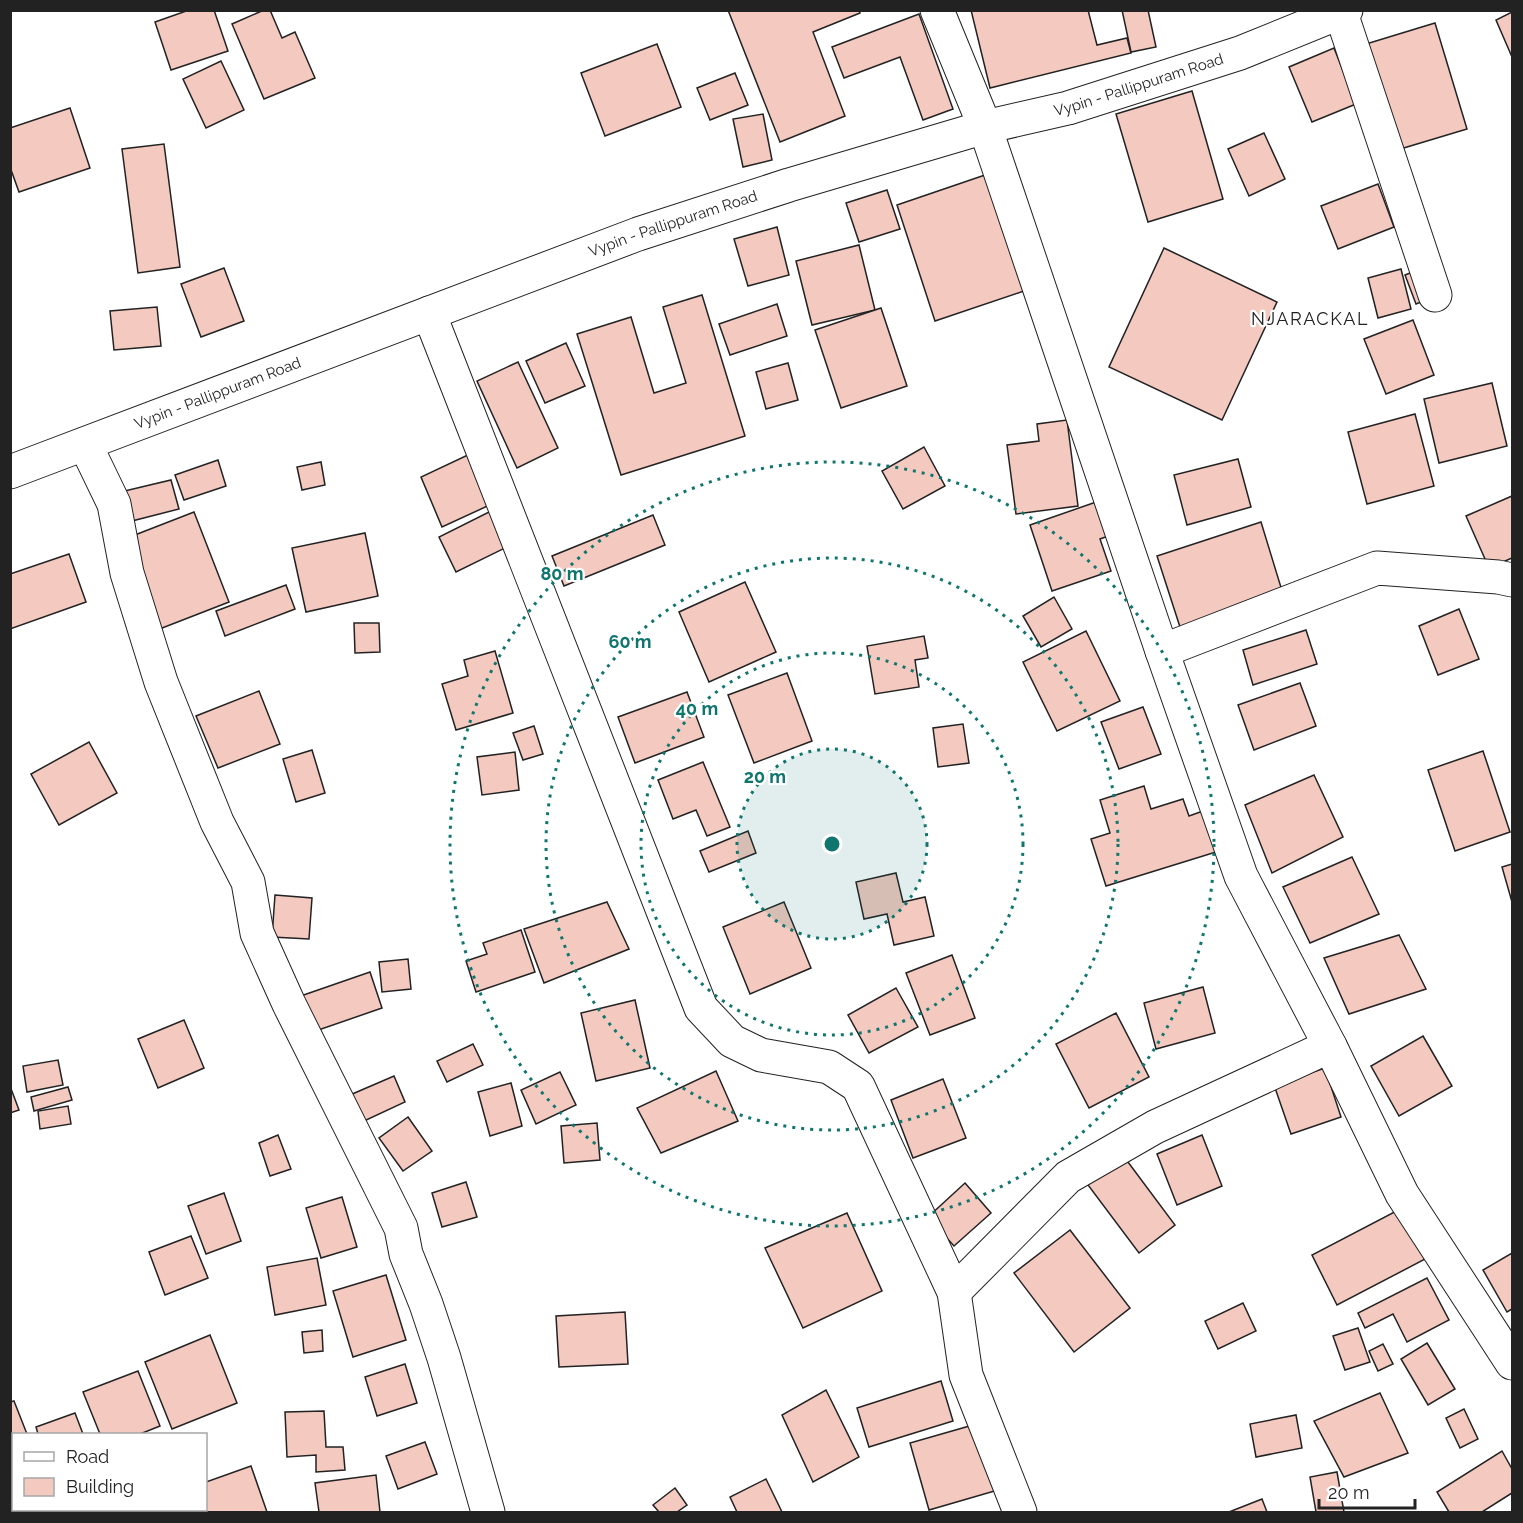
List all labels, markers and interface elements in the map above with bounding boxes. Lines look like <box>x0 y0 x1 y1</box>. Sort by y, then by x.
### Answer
street label: Vypin - Pallippuram Road <box>1052 50 1226 120</box>
street label: Vypin - Pallippuram Road <box>586 187 760 261</box>
district label: NJARACKAL <box>1251 308 1369 329</box>
street label: Vypin - Pallippuram Road <box>132 354 303 433</box>
text: 80 m <box>540 563 584 584</box>
text: 60 m <box>608 631 652 652</box>
text: 40 m <box>676 698 718 719</box>
text: 20 m <box>744 766 786 787</box>
centre of rings <box>822 834 842 854</box>
legend <box>12 1433 207 1511</box>
text: Road <box>66 1446 109 1467</box>
scale bar <box>1319 1472 1415 1510</box>
text: Building <box>66 1476 134 1497</box>
text: 20 m <box>1328 1482 1370 1503</box>

